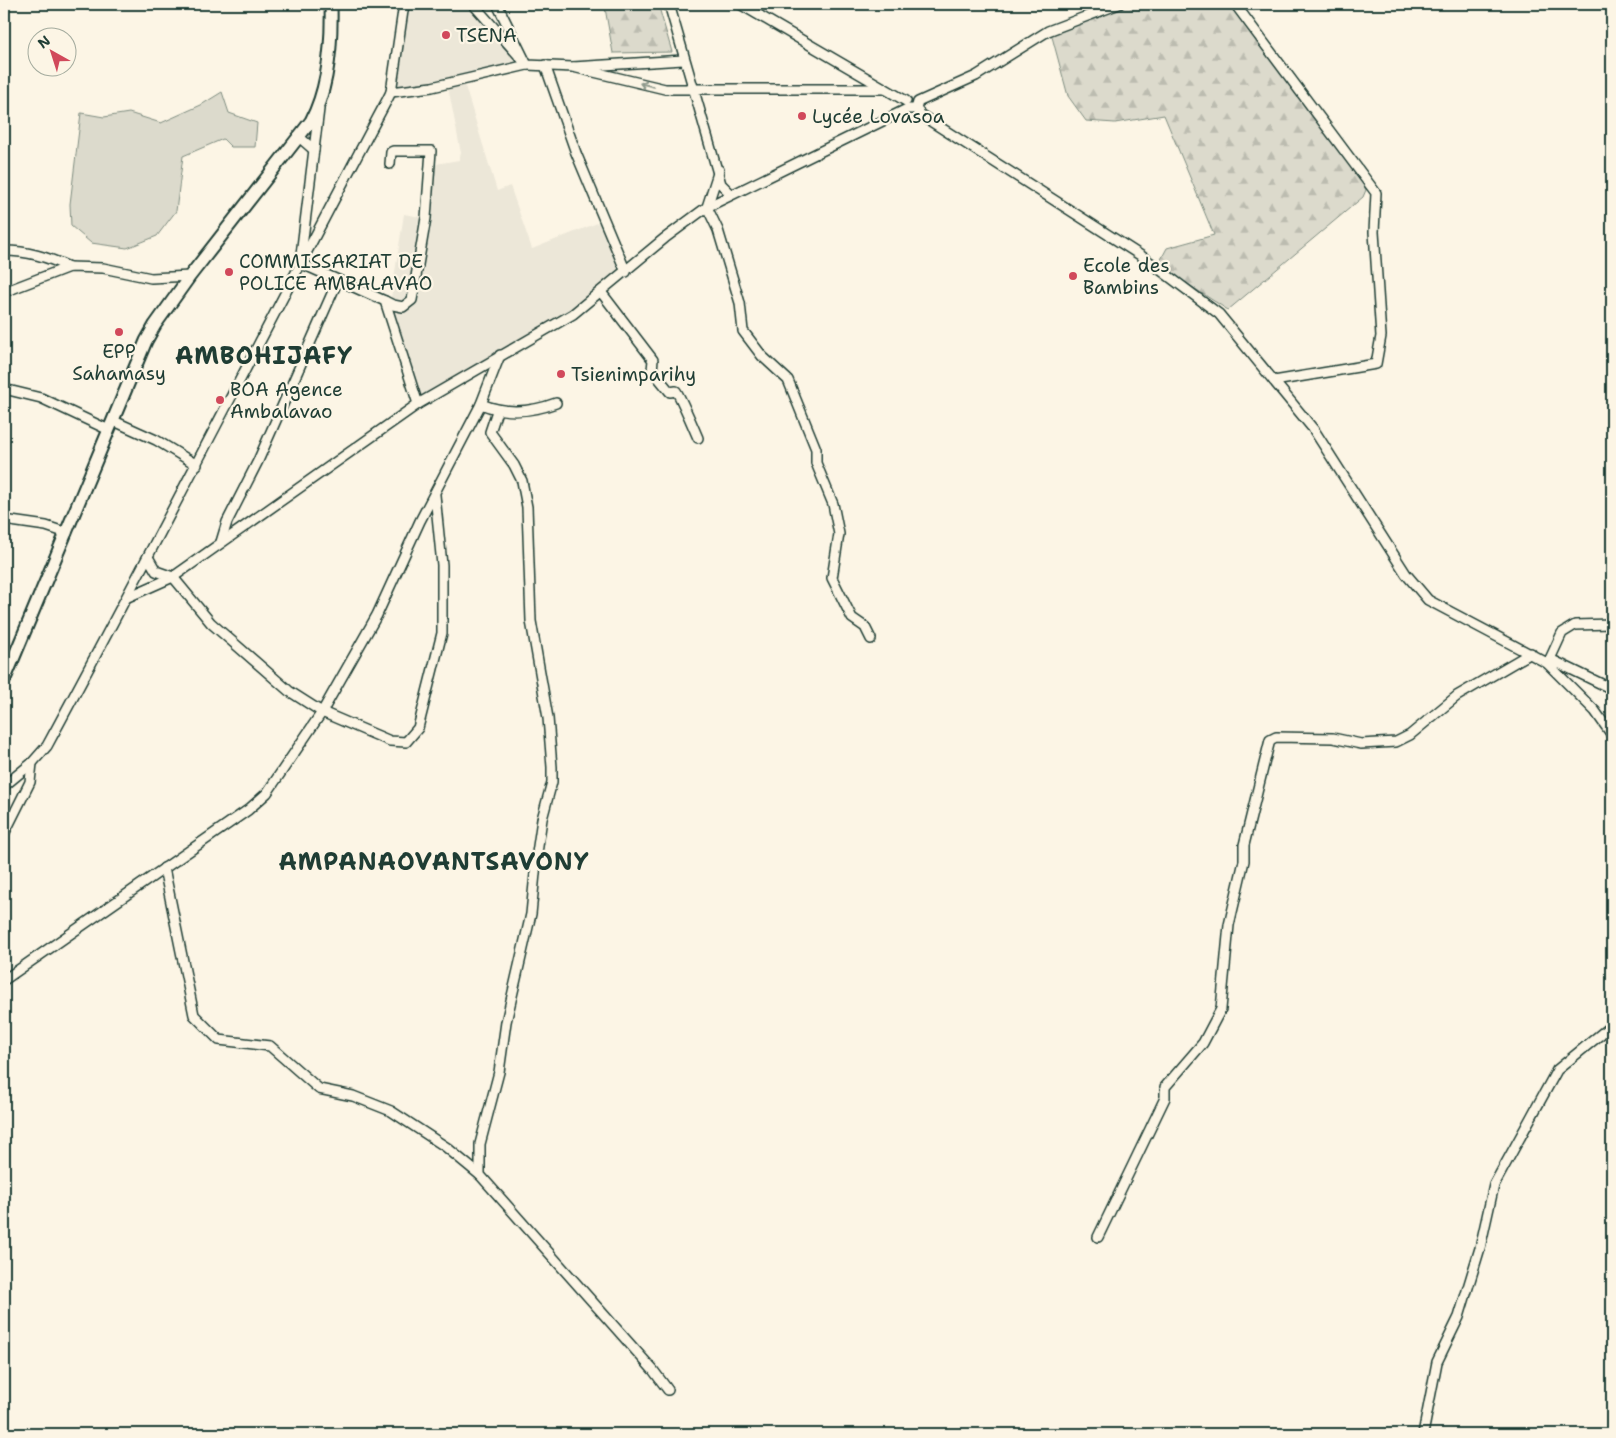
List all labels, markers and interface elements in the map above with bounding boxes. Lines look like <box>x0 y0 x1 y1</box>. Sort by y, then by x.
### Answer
place label: TSENA <box>456 23 517 48</box>
north arrow <box>28 28 78 78</box>
marker: TSENA <box>440 29 452 41</box>
text: N <box>34 31 54 52</box>
one-way arrow <box>639 80 655 89</box>
place label: Lycée Lovasoa <box>812 104 945 129</box>
marker: Lycée Lovasoa <box>796 110 808 122</box>
place label: COMMISSARIAT DE POLICE AMBALAVAO <box>239 249 432 296</box>
place label: Ecole des Bambins <box>1083 253 1170 300</box>
marker: COMMISSARIAT DE POLICE AMBALAVAO <box>223 266 235 278</box>
marker: Ecole des Bambins <box>1067 270 1079 282</box>
marker: EPP Sahamasy <box>113 326 125 338</box>
place label: EPP Sahamasy <box>72 339 166 386</box>
district label: AMBOHIJAFY <box>175 340 353 372</box>
place label: Tsienimparihy <box>571 362 696 387</box>
marker: Tsienimparihy <box>555 368 567 380</box>
place label: BOA Agence Ambalavao <box>230 377 343 424</box>
marker: BOA Agence Ambalavao <box>214 394 226 406</box>
district label: AMPANAOVANTSAVONY <box>278 846 590 878</box>

